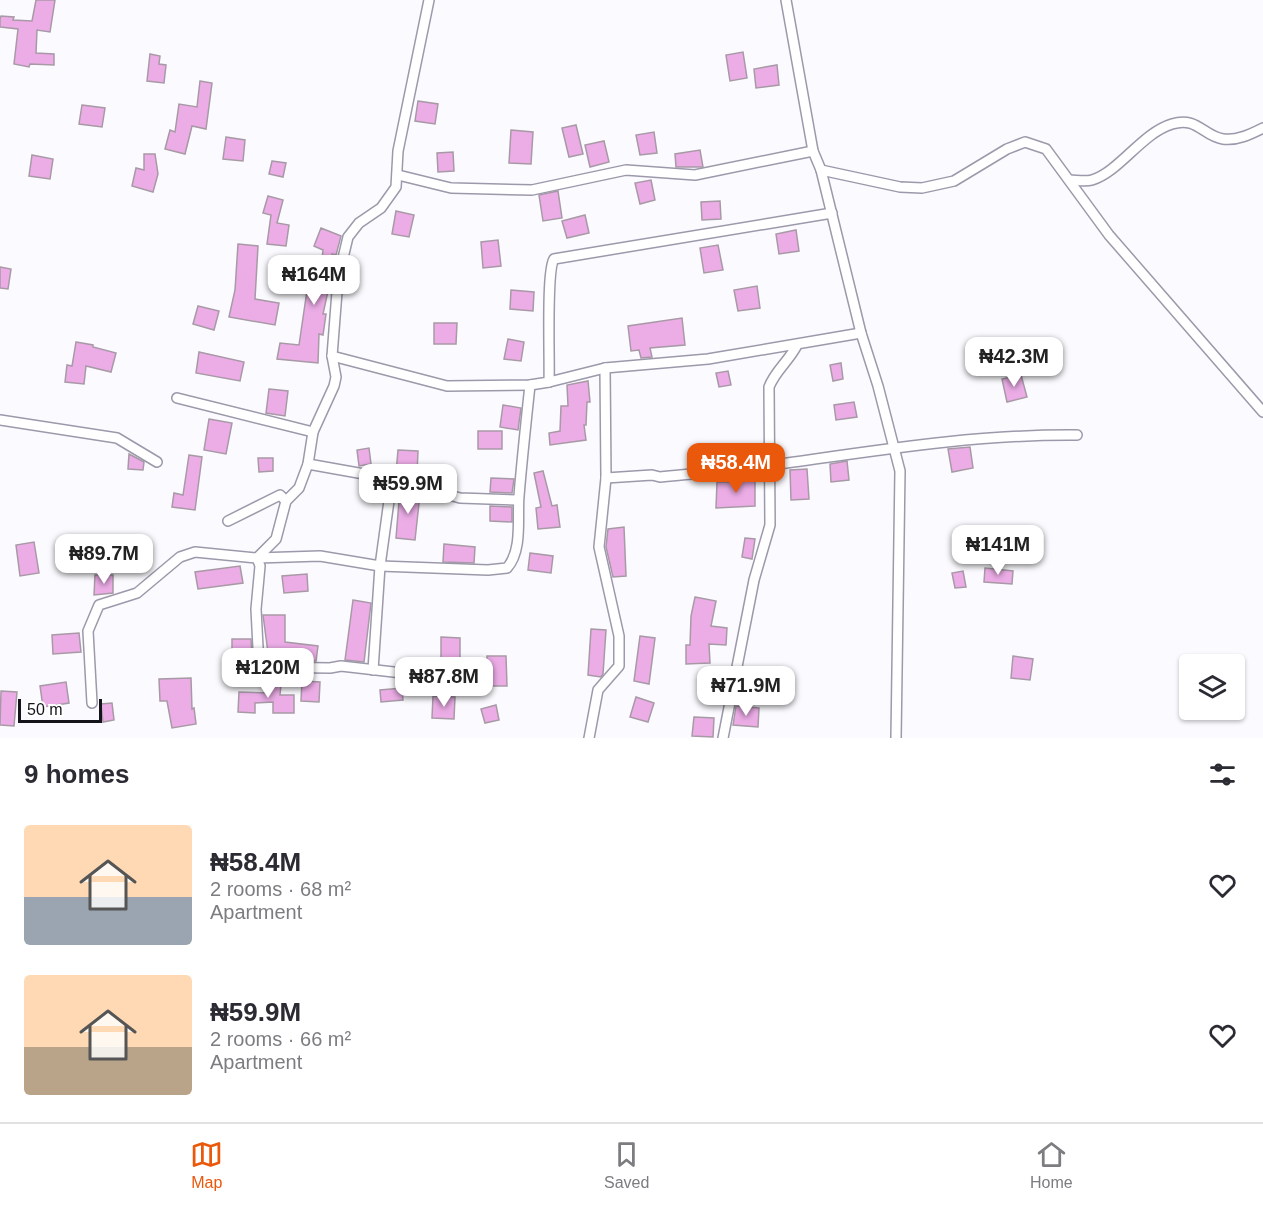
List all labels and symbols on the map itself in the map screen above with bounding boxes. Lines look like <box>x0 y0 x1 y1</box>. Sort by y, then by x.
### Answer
pin: ₦164M <box>272 255 356 306</box>
pin: ₦42.3M <box>965 337 1063 388</box>
pin: ₦58.4M <box>687 443 785 494</box>
pin: ₦59.9M <box>359 464 457 515</box>
pin: ₦141M <box>956 525 1040 576</box>
pin: ₦89.7M <box>55 534 153 585</box>
pin: ₦120M <box>226 648 310 699</box>
pin: ₦87.8M <box>395 657 493 708</box>
pin: ₦71.9M <box>697 666 795 717</box>
scale bar <box>18 696 102 724</box>

